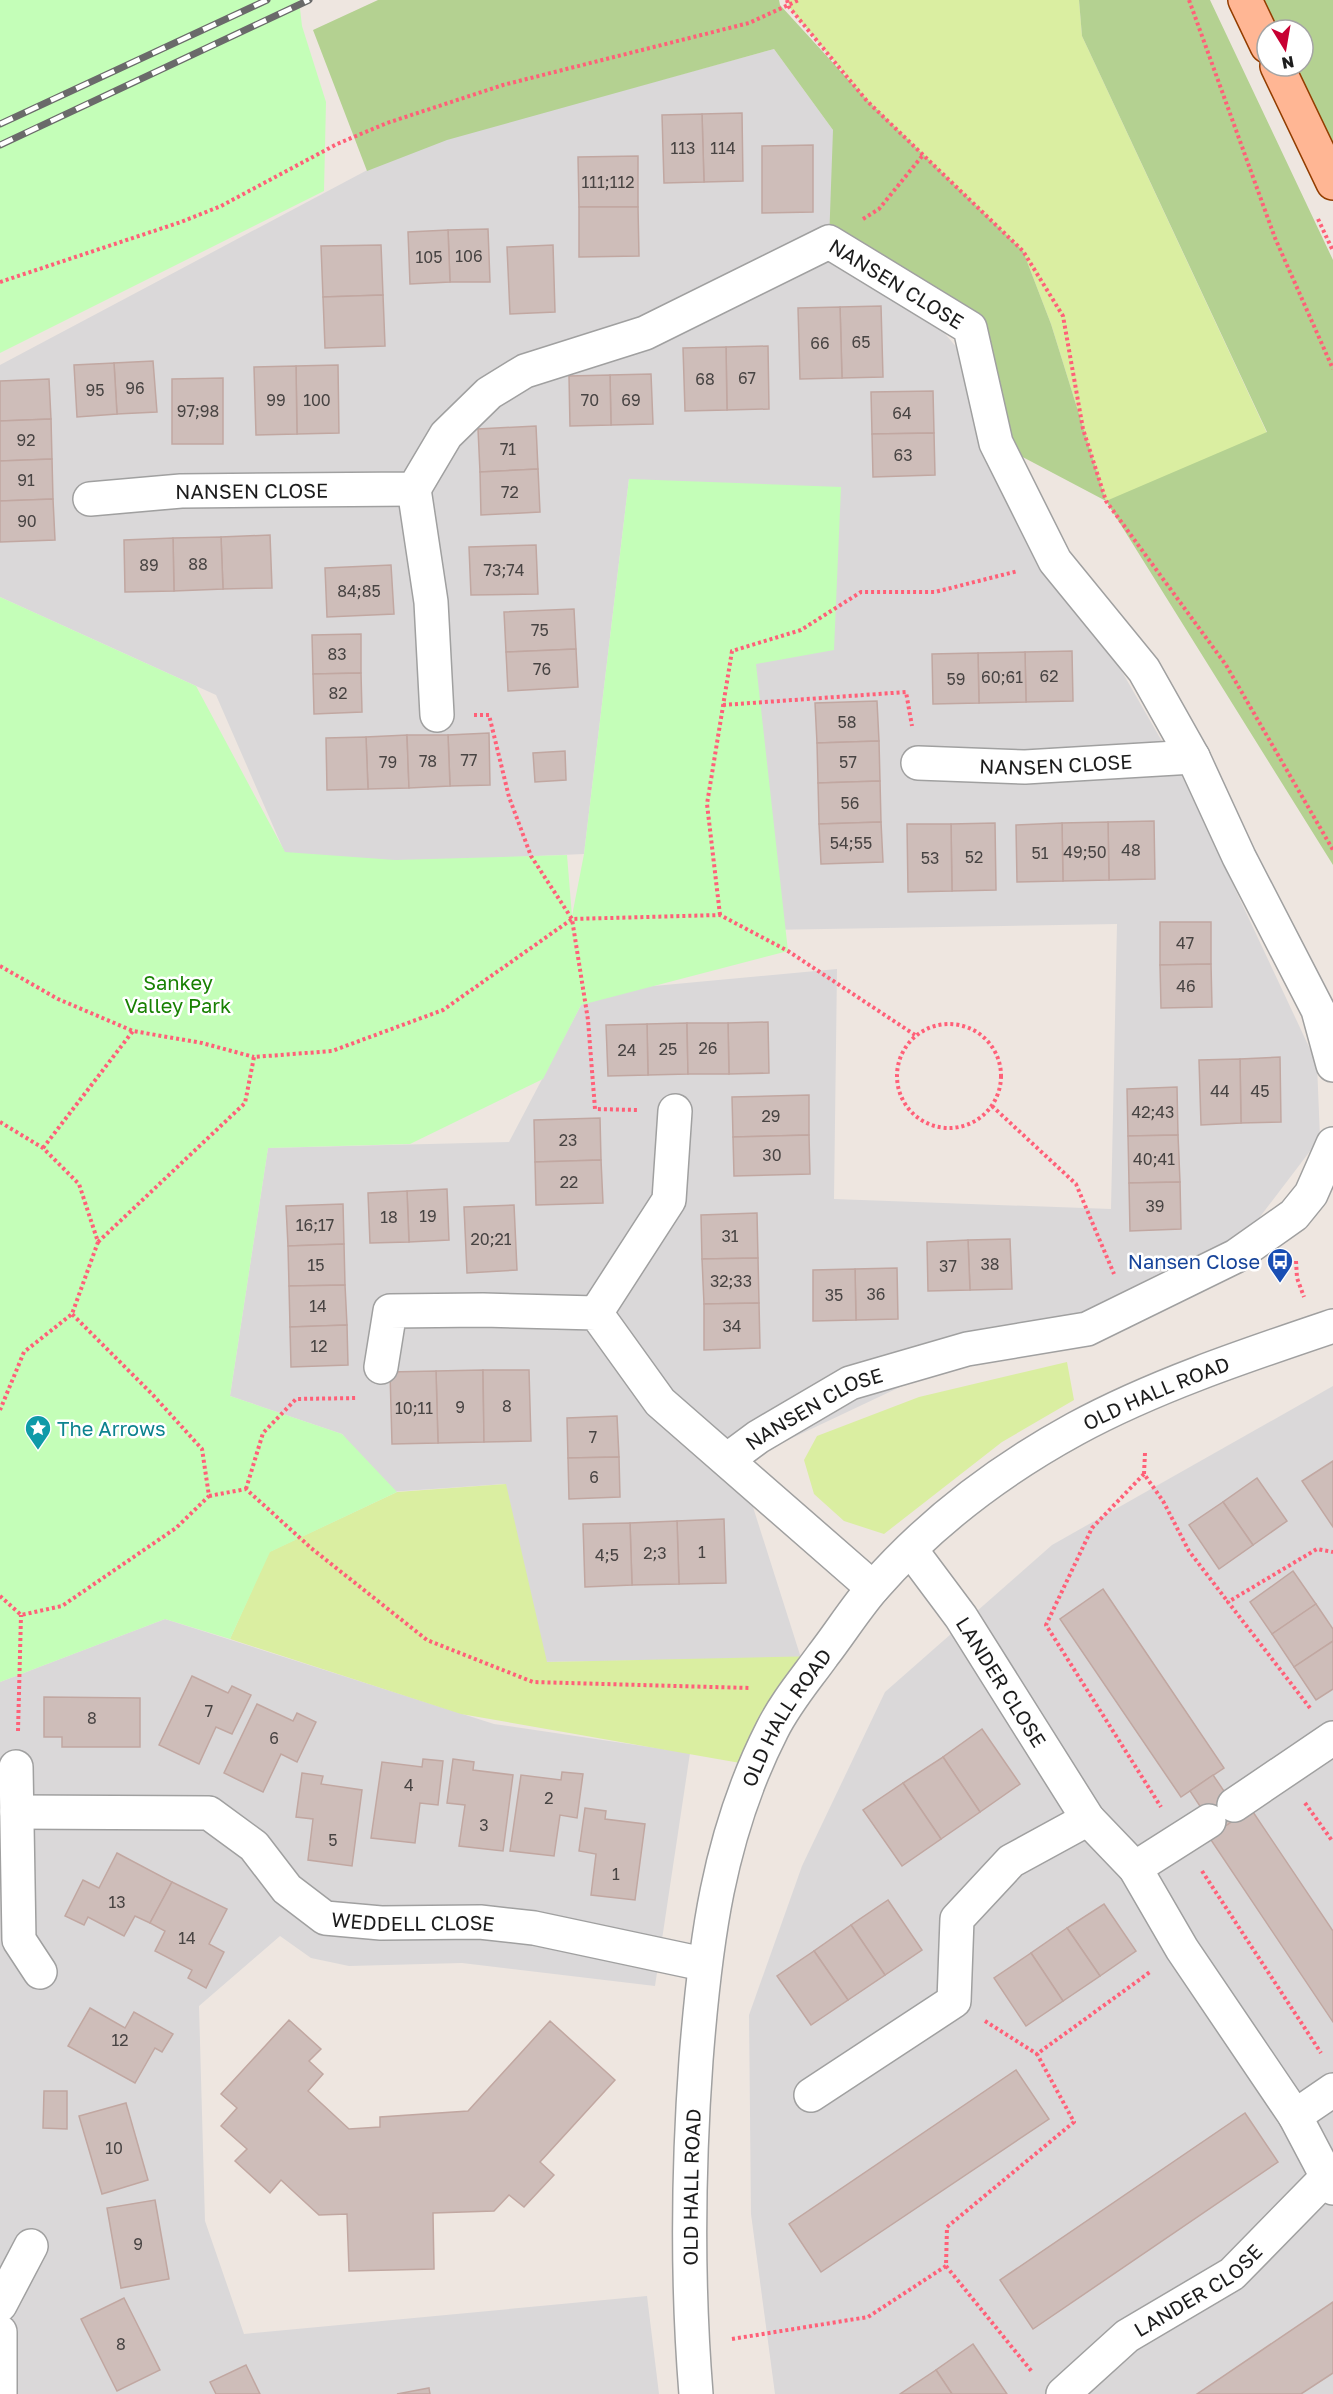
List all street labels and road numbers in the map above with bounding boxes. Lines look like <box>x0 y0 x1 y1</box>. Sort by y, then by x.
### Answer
street label: NANSEN CLOSE <box>825 233 968 333</box>
street label: NANSEN CLOSE <box>175 478 328 503</box>
street label: NANSEN CLOSE <box>979 749 1133 779</box>
street label: OLD HALL ROAD <box>1079 1351 1233 1435</box>
street label: NANSEN CLOSE <box>740 1362 885 1454</box>
street label: LANDER CLOSE <box>952 1612 1052 1751</box>
street label: OLD HALL ROAD <box>736 1644 836 1790</box>
street label: WEDDELL CLOSE <box>330 1907 496 1936</box>
street label: OLD HALL ROAD <box>678 2108 705 2266</box>
street label: LANDER CLOSE <box>1129 2239 1267 2341</box>

